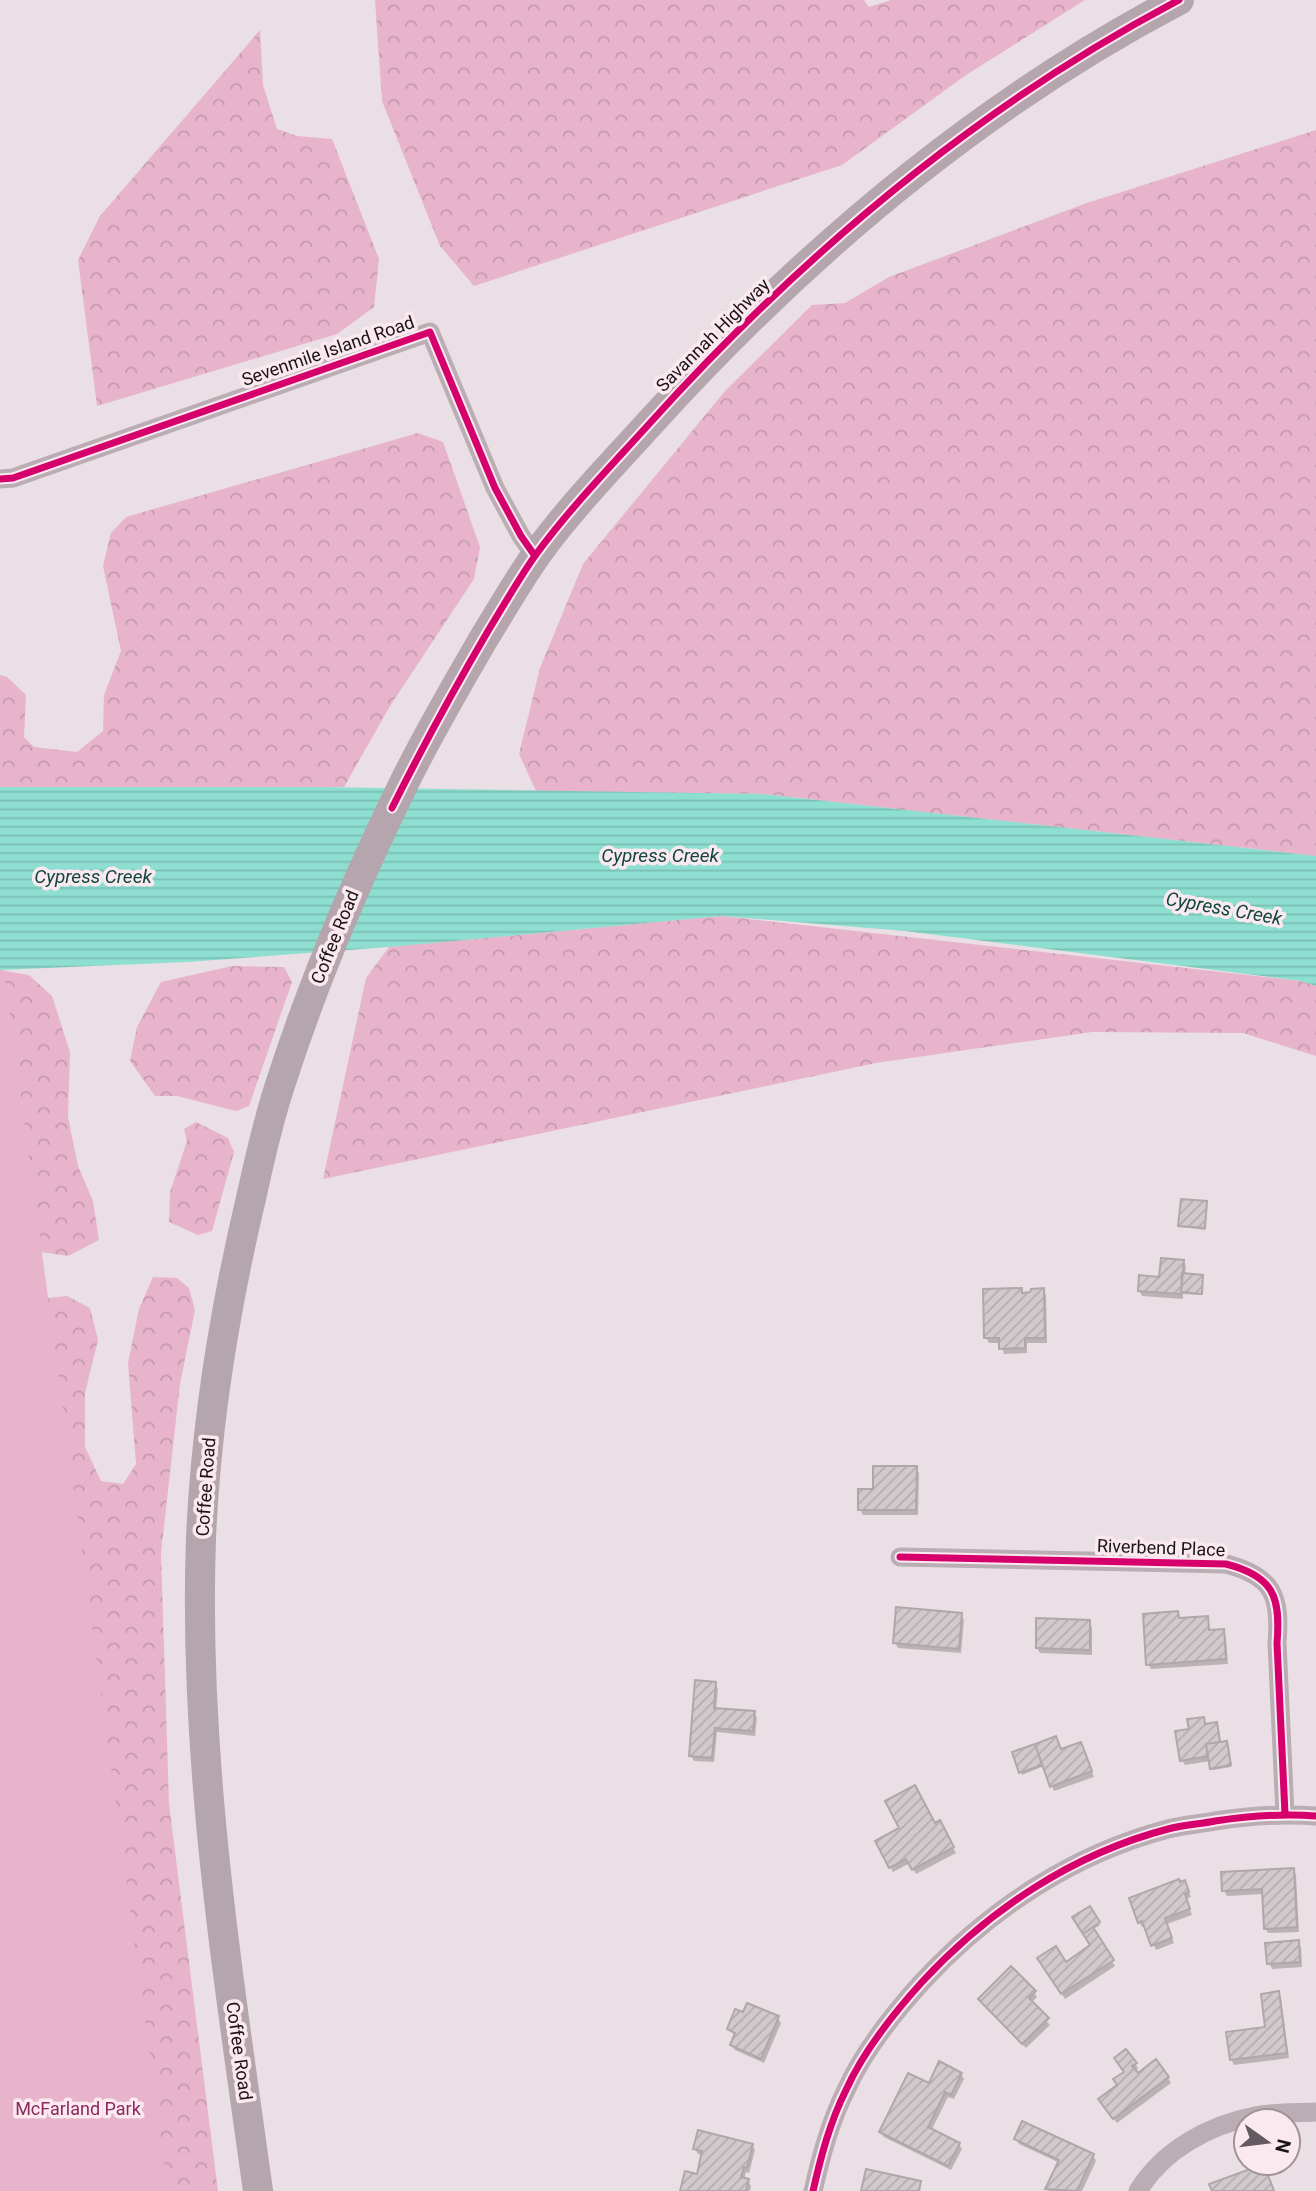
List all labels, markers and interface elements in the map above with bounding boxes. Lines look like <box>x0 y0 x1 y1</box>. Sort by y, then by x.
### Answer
street label: Savannah Highway <box>652 273 774 396</box>
street label: Sevenmile Island Road <box>239 311 417 390</box>
water label: Cypress Creek <box>601 844 719 867</box>
water label: Cypress Creek <box>34 865 152 888</box>
street label: Coffee Road <box>306 887 363 987</box>
water label: Cypress Creek <box>1164 887 1284 930</box>
street label: Coffee Road <box>192 1437 219 1537</box>
street label: Riverbend Place <box>1096 1535 1226 1560</box>
street label: Coffee Road <box>222 2000 257 2101</box>
park label: McFarland Park <box>15 2098 142 2119</box>
north arrow <box>1232 2107 1302 2177</box>
text: N <box>1270 2137 1296 2155</box>

